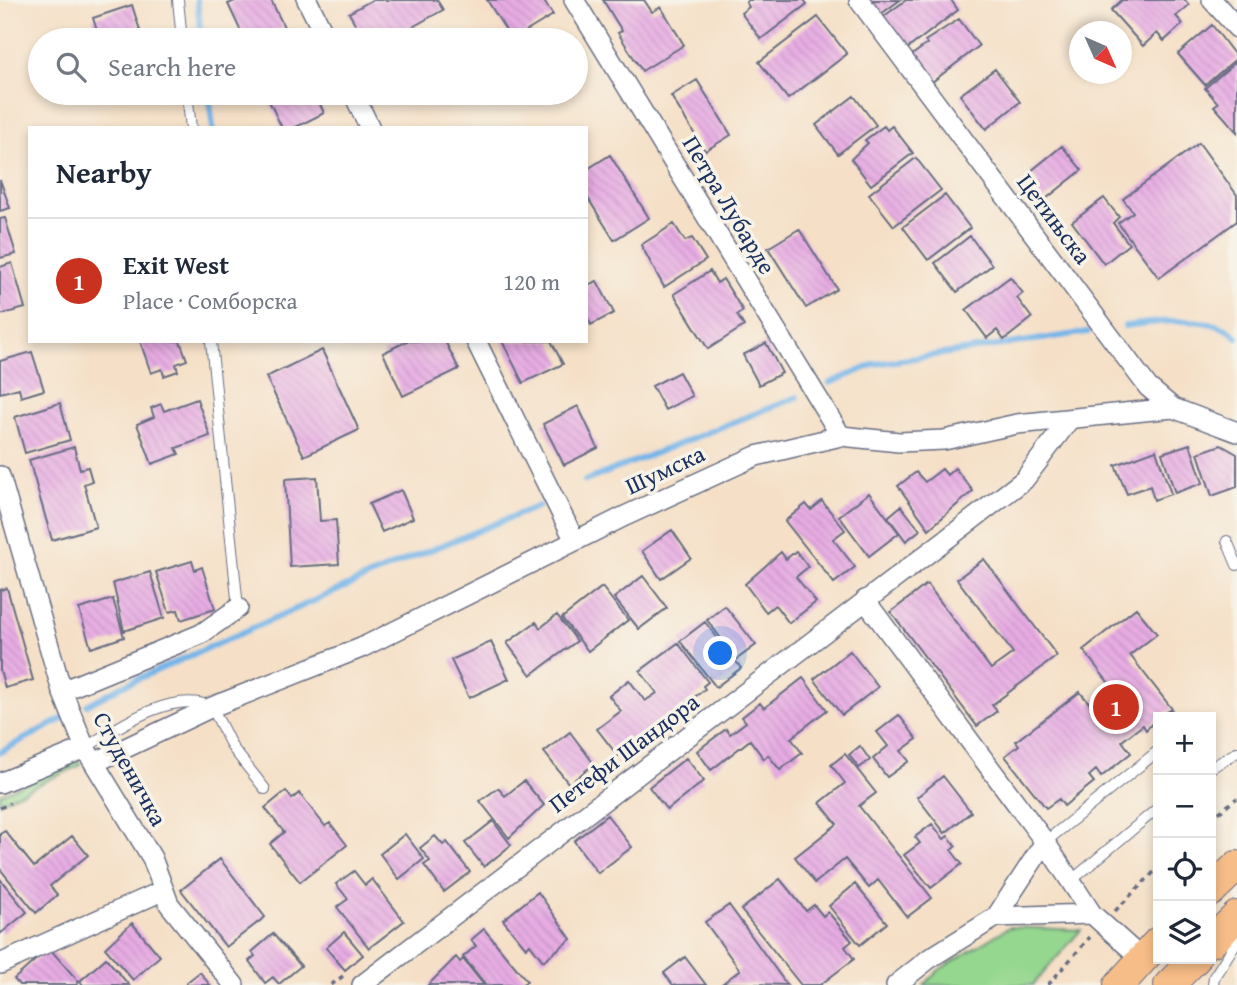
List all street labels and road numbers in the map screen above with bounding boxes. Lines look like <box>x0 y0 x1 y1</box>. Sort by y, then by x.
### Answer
street label: Петра Лубарде <box>674 129 785 281</box>
street label: Цетињска <box>1009 166 1100 272</box>
street label: Шумска <box>619 436 711 503</box>
street label: Петефи Шандора <box>541 684 707 821</box>
street label: Студеничка <box>85 705 177 833</box>

